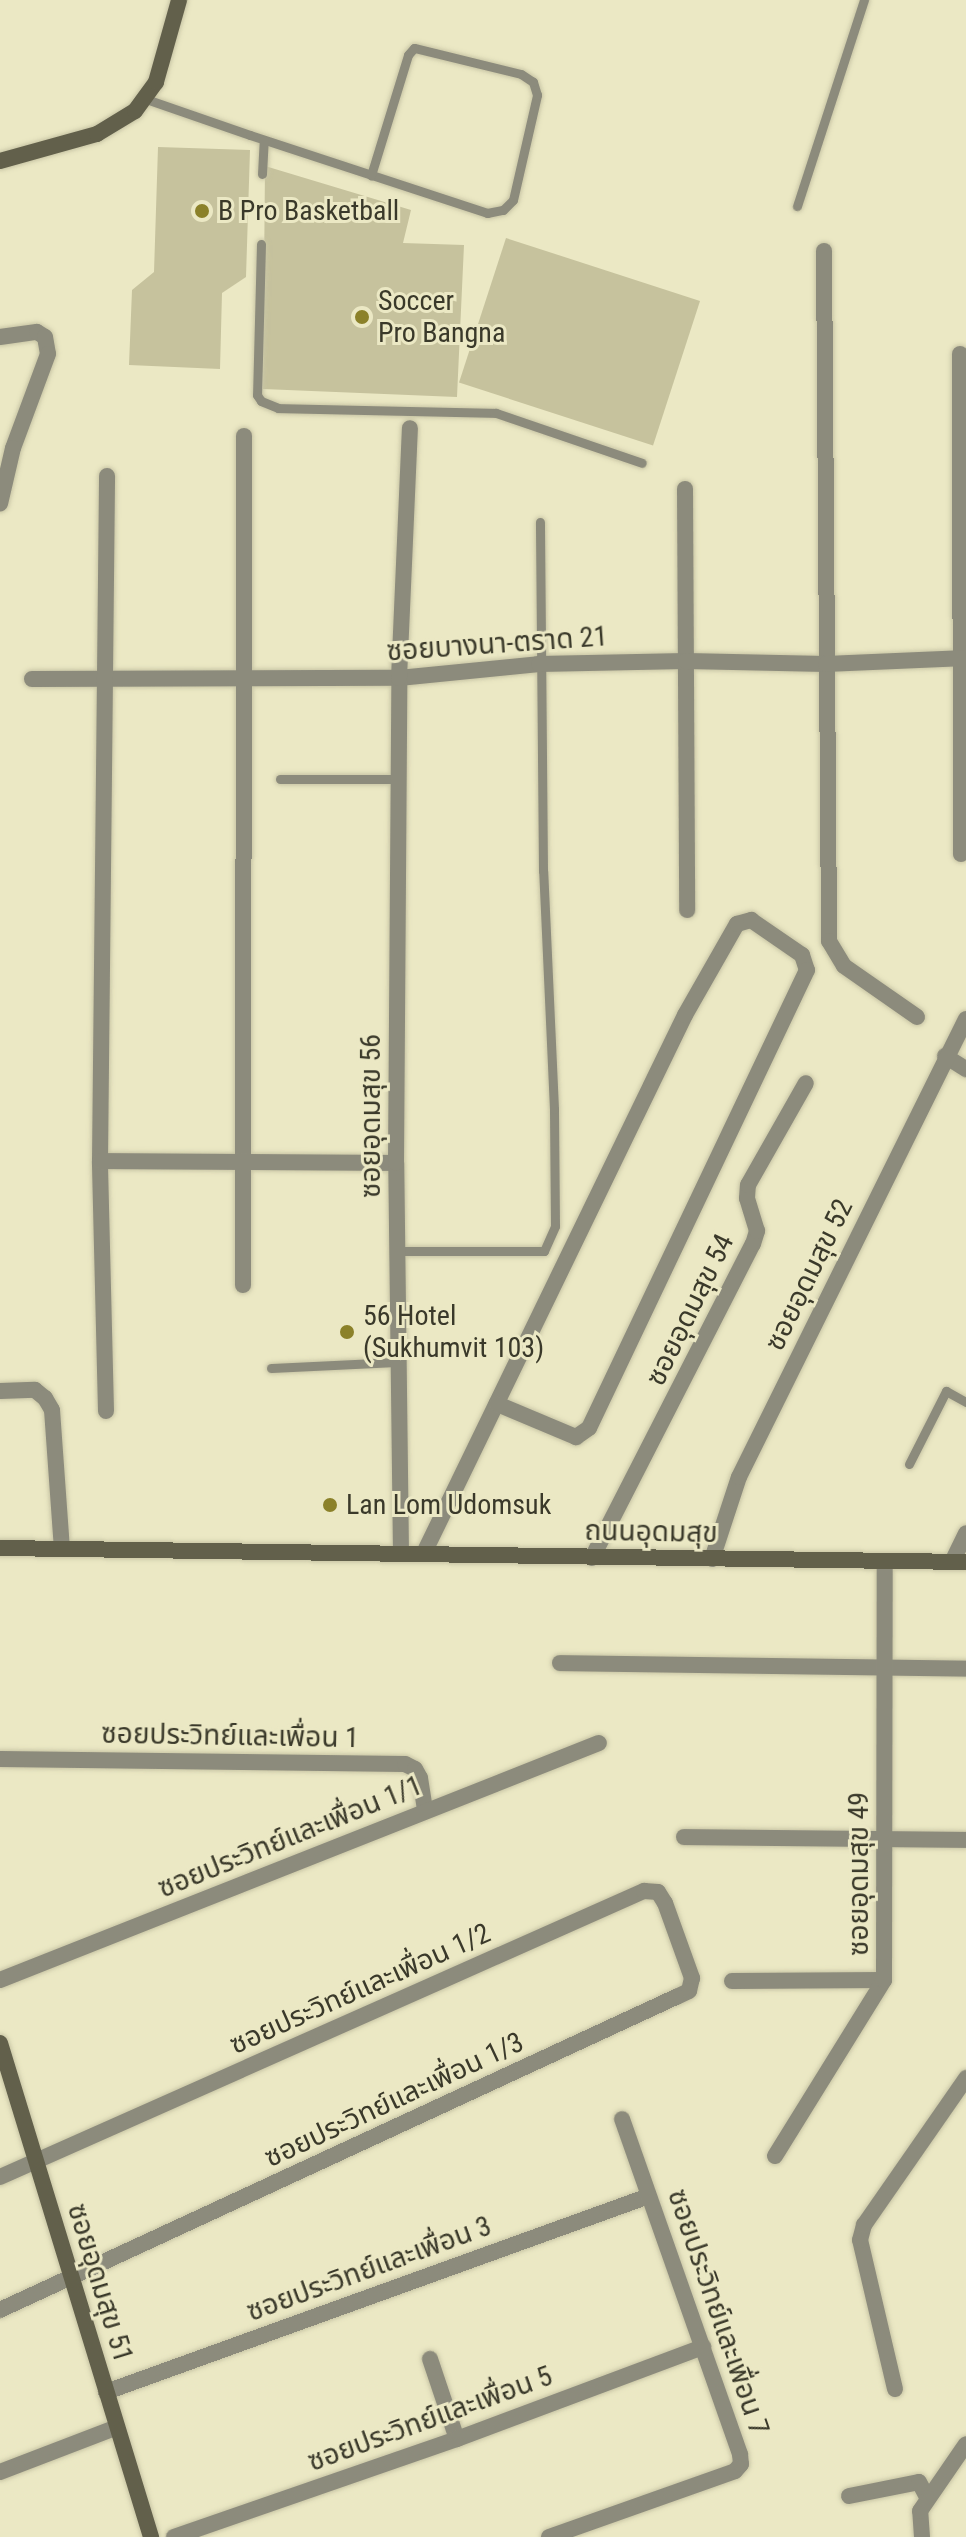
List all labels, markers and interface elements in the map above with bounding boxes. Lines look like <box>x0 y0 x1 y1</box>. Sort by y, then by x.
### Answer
place label: B Pro Basketball <box>218 194 399 228</box>
marker: B Pro Basketball <box>193 202 211 220</box>
place label: Soccer Pro Bangna <box>378 284 505 350</box>
marker: Soccer Pro Bangna <box>353 308 371 326</box>
street label: ซอยบางนา-ตราด 21 <box>385 620 609 668</box>
street label: ซอยอุดมสุข 56 <box>354 1034 388 1198</box>
street label: ซอยอุดมสุข 52 <box>758 1194 860 1356</box>
street label: ซอยอุดมสุข 54 <box>639 1229 741 1391</box>
place label: 56 Hotel (Sukhumvit 103) <box>363 1299 544 1365</box>
marker: 56 Hotel (Sukhumvit 103) <box>338 1323 356 1341</box>
place label: Lan Lom Udomsuk <box>346 1488 551 1522</box>
marker: Lan Lom Udomsuk <box>321 1496 339 1514</box>
street label: ถนนอุดมสุข <box>584 1514 718 1550</box>
street label: ซอยประวิทย์และเพื่อน 1 <box>101 1717 359 1755</box>
street label: ซอยประวิทย์และเพื่อน 1/1 <box>153 1769 427 1905</box>
street label: ซอยอุดมสุข 49 <box>842 1792 876 1956</box>
street label: ซอยประวิทย์และเพื่อน 1/2 <box>224 1916 496 2062</box>
street label: ซอยประวิทย์และเพื่อน 1/3 <box>259 2025 529 2175</box>
street label: ซอยประวิทย์และเพื่อน 7 <box>660 2185 776 2439</box>
street label: ซอยอุดมสุข 51 <box>60 2200 140 2366</box>
street label: ซอยประวิทย์และเพื่อน 3 <box>242 2209 496 2329</box>
street label: ซอยประวิทย์และเพื่อน 5 <box>303 2359 557 2479</box>

